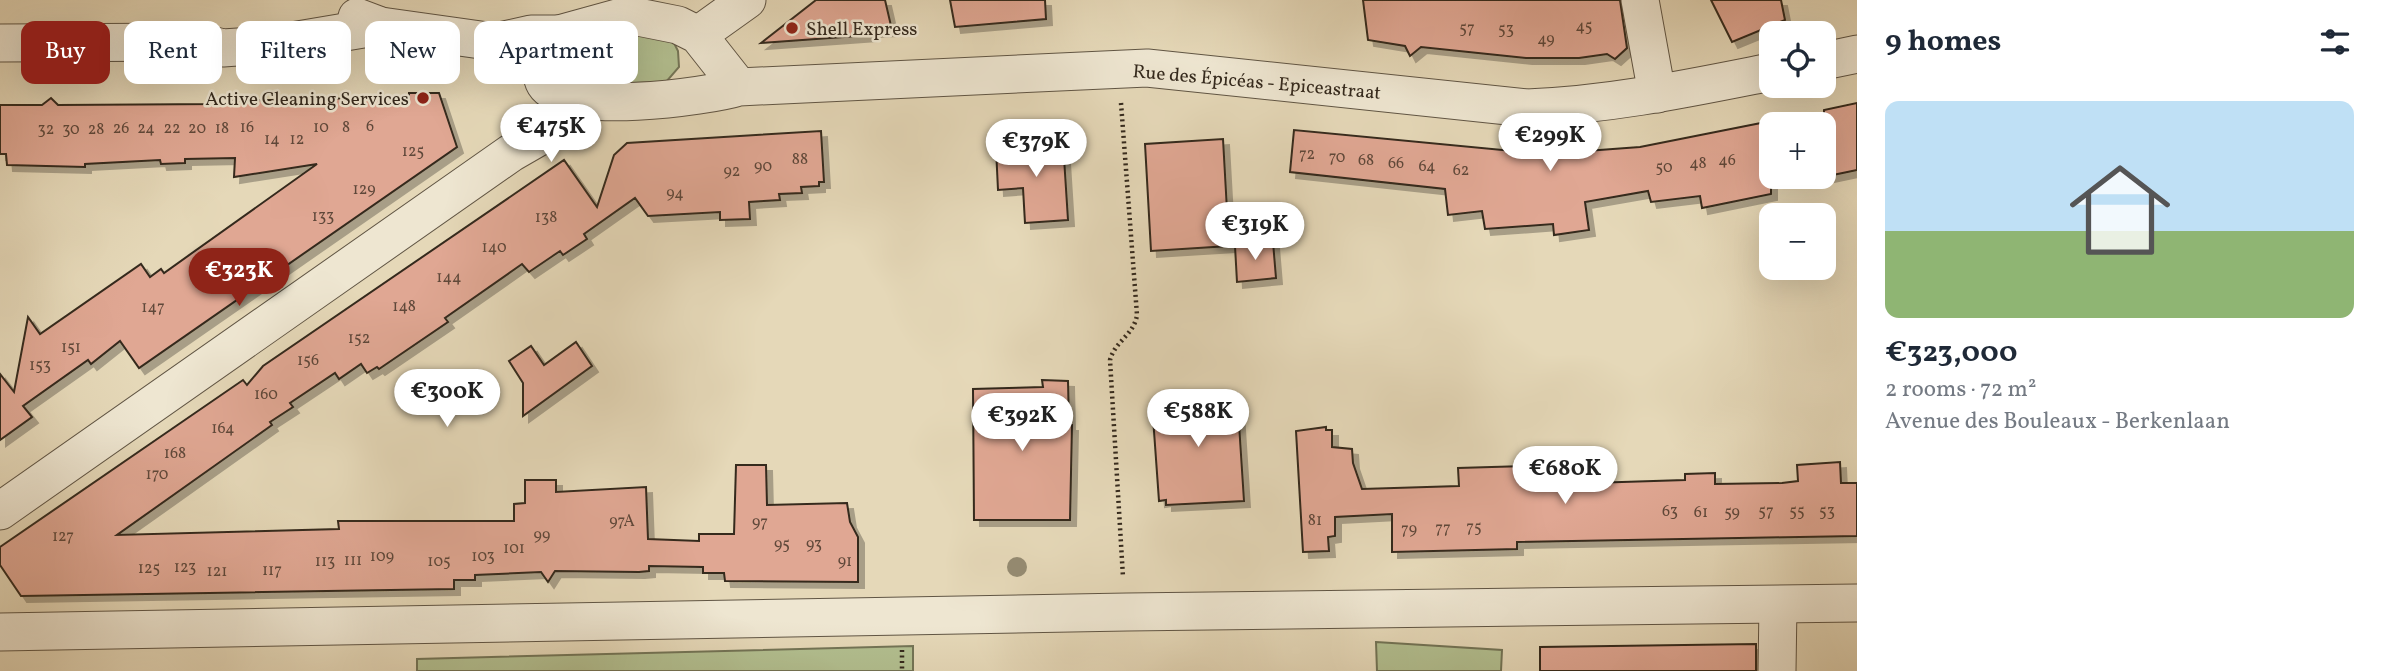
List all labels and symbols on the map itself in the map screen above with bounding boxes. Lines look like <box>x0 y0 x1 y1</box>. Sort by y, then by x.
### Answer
house number: 45 <box>1576 16 1592 38</box>
place label: Shell Express <box>806 17 917 43</box>
house number: 57 <box>1459 18 1475 40</box>
house number: 53 <box>1498 19 1514 41</box>
marker: Shell Express <box>784 20 800 36</box>
house number: 49 <box>1537 29 1555 51</box>
street label: Rue des Épicéas - Epiceastraat <box>1132 59 1382 107</box>
place label: Active Cleaning Services <box>205 87 409 113</box>
marker: Active Cleaning Services <box>415 90 431 106</box>
pin: €475K <box>502 104 600 164</box>
pin: €299K <box>1501 114 1599 173</box>
house number: 6 <box>366 116 374 138</box>
house number: 16 <box>240 117 254 139</box>
house number: 10 <box>313 117 329 139</box>
house number: 8 <box>342 117 350 139</box>
house number: 26 <box>113 118 129 140</box>
house number: 24 <box>137 118 155 140</box>
house number: 22 <box>163 118 181 140</box>
house number: 20 <box>188 118 206 140</box>
house number: 18 <box>215 118 229 140</box>
house number: 32 <box>38 119 54 141</box>
house number: 30 <box>62 119 80 141</box>
house number: 28 <box>88 119 104 141</box>
pin: €379K <box>987 120 1085 179</box>
house number: 14 <box>264 129 280 151</box>
house number: 12 <box>290 129 304 151</box>
house number: 125 <box>402 141 424 163</box>
house number: 72 <box>1299 144 1315 166</box>
house number: 70 <box>1329 147 1345 169</box>
house number: 88 <box>792 149 808 171</box>
house number: 68 <box>1358 150 1374 172</box>
house number: 46 <box>1718 150 1736 172</box>
house number: 66 <box>1388 153 1404 175</box>
house number: 48 <box>1689 153 1707 175</box>
house number: 90 <box>754 156 772 178</box>
house number: 64 <box>1418 156 1436 178</box>
house number: 50 <box>1656 157 1673 179</box>
house number: 62 <box>1453 160 1469 182</box>
house number: 92 <box>724 161 740 183</box>
house number: 129 <box>353 179 375 201</box>
house number: 94 <box>666 183 684 205</box>
pin: €319K <box>1206 202 1304 262</box>
house number: 133 <box>312 206 334 228</box>
house number: 138 <box>535 207 557 229</box>
house number: 140 <box>481 237 507 259</box>
pin: €323K <box>190 248 288 308</box>
house number: 144 <box>436 267 462 289</box>
house number: 148 <box>392 296 416 318</box>
house number: 147 <box>141 297 165 319</box>
house number: 152 <box>348 328 370 350</box>
house number: 151 <box>61 337 81 359</box>
house number: 156 <box>297 350 319 372</box>
house number: 153 <box>29 355 51 377</box>
pin: €300K <box>398 370 496 429</box>
house number: 160 <box>254 384 278 406</box>
pin: €588K <box>1149 390 1247 449</box>
pin: €392K <box>973 393 1071 453</box>
house number: 164 <box>211 418 235 440</box>
house number: 168 <box>164 443 186 465</box>
pin: €680K <box>1516 447 1614 506</box>
house number: 170 <box>146 464 168 486</box>
house number: 63 <box>1662 501 1678 523</box>
house number: 57 <box>1758 501 1774 523</box>
house number: 55 <box>1789 501 1805 523</box>
house number: 53 <box>1819 501 1835 523</box>
house number: 61 <box>1694 502 1708 524</box>
house number: 59 <box>1724 502 1740 524</box>
house number: 81 <box>1308 510 1322 532</box>
house number: 97A <box>609 511 635 533</box>
house number: 97 <box>752 512 768 534</box>
house number: 75 <box>1466 517 1482 539</box>
house number: 77 <box>1435 518 1451 540</box>
house number: 79 <box>1401 519 1417 541</box>
house number: 99 <box>534 525 550 547</box>
house number: 127 <box>52 526 74 548</box>
house number: 95 <box>774 534 790 556</box>
house number: 93 <box>806 534 822 556</box>
house number: 101 <box>503 538 525 560</box>
house number: 109 <box>370 546 394 568</box>
house number: 103 <box>471 546 495 568</box>
house number: 111 <box>344 550 362 572</box>
house number: 113 <box>315 551 335 573</box>
house number: 105 <box>427 551 451 573</box>
house number: 91 <box>838 551 852 573</box>
house number: 123 <box>174 557 196 579</box>
house number: 125 <box>138 558 160 580</box>
house number: 117 <box>262 560 282 582</box>
house number: 121 <box>206 561 228 583</box>

